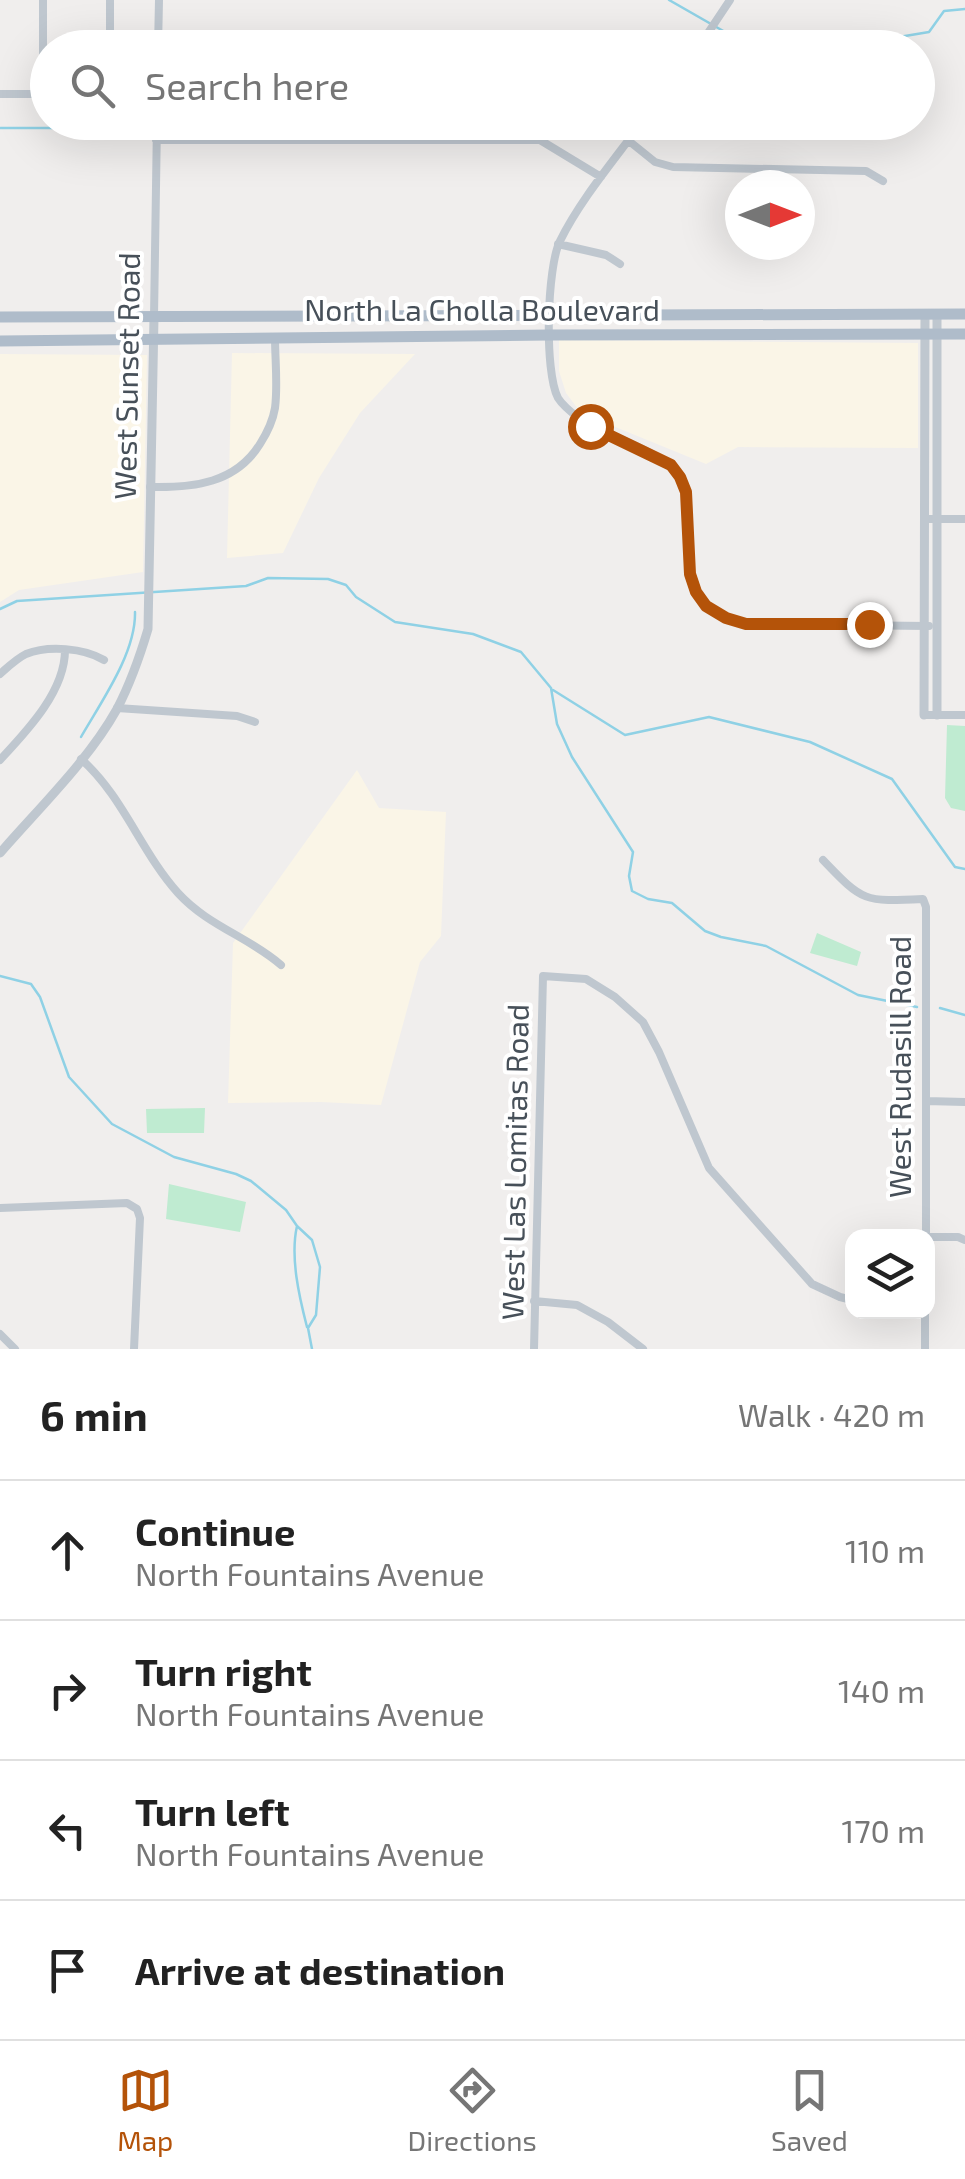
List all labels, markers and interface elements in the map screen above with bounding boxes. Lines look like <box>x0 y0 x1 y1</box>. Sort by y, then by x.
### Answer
search box <box>30 30 935 140</box>
icon: search <box>65 58 120 113</box>
text: Search here <box>145 62 349 108</box>
north arrow <box>725 170 815 260</box>
street label: West Sunset Road <box>106 252 146 500</box>
street label: North La Cholla Boulevard <box>304 291 660 327</box>
route start <box>568 404 614 450</box>
route end <box>847 602 893 648</box>
street label: West Rudasill Road <box>881 936 917 1198</box>
street label: West Las Lomitas Road <box>493 1004 535 1320</box>
map controls <box>845 1229 935 1319</box>
button: layers <box>845 1229 935 1319</box>
text: 6 min <box>40 1389 148 1439</box>
text: Walk · 420 m <box>738 1395 925 1433</box>
text: Continue <box>135 1508 295 1554</box>
icon: ahead <box>40 1523 95 1578</box>
text: 110 m <box>845 1531 925 1569</box>
text: North Fountains Avenue <box>135 1554 484 1592</box>
text: Turn right <box>135 1648 312 1694</box>
icon: right <box>40 1663 95 1718</box>
text: 140 m <box>838 1671 925 1709</box>
text: North Fountains Avenue <box>135 1694 484 1732</box>
text: Turn left <box>135 1788 290 1834</box>
icon: left <box>40 1803 95 1858</box>
text: 170 m <box>841 1811 925 1849</box>
text: North Fountains Avenue <box>135 1834 484 1872</box>
icon: arrive <box>40 1943 95 1998</box>
text: Arrive at destination <box>135 1947 505 1993</box>
tab: Map <box>117 2063 173 2157</box>
tab: Directions <box>408 2063 537 2157</box>
tab: Saved <box>771 2063 848 2157</box>

